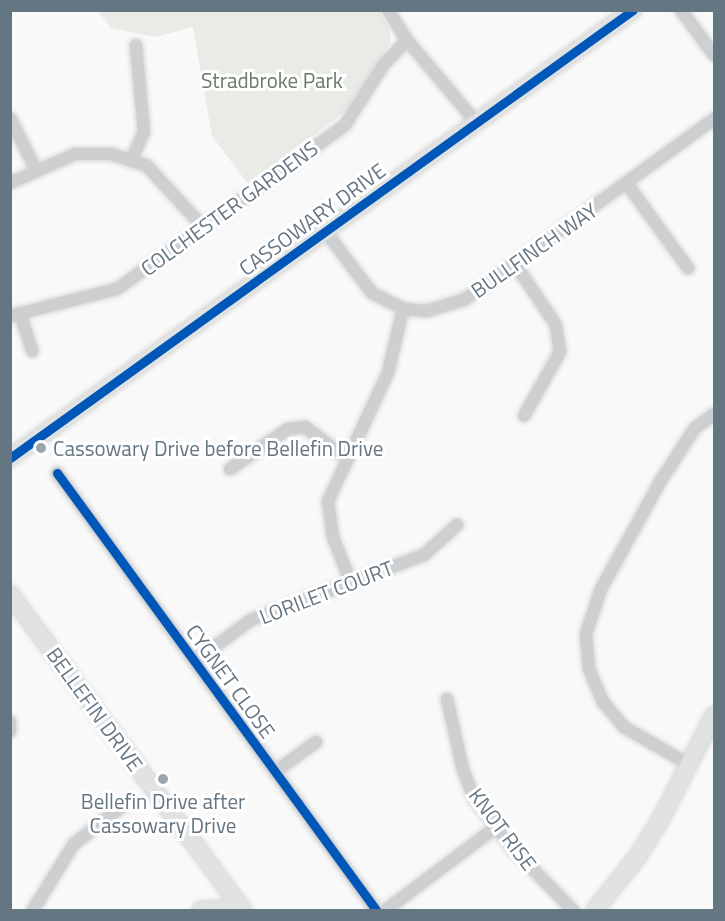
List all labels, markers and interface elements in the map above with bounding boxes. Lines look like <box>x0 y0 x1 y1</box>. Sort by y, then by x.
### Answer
park label: Stradbroke Park <box>201 67 343 93</box>
street label: COLCHESTER GARDENS <box>136 135 322 281</box>
street label: CASSOWARY DRIVE <box>234 157 390 281</box>
street label: BULLFINCH WAY <box>466 197 602 303</box>
place label: Cassowary Drive before Bellefin Drive <box>53 435 383 461</box>
marker: Cassowary Drive before Bellefin Drive <box>34 441 48 455</box>
street label: LORILET COURT <box>256 555 396 629</box>
street label: CYGNET CLOSE <box>181 619 281 743</box>
street label: BELLEFIN DRIVE <box>42 642 148 776</box>
marker: Bellefin Drive after Cassowary Drive <box>156 772 170 786</box>
street label: KNOT RISE <box>464 783 542 875</box>
place label: Bellefin Drive after Cassowary Drive <box>81 788 245 838</box>

